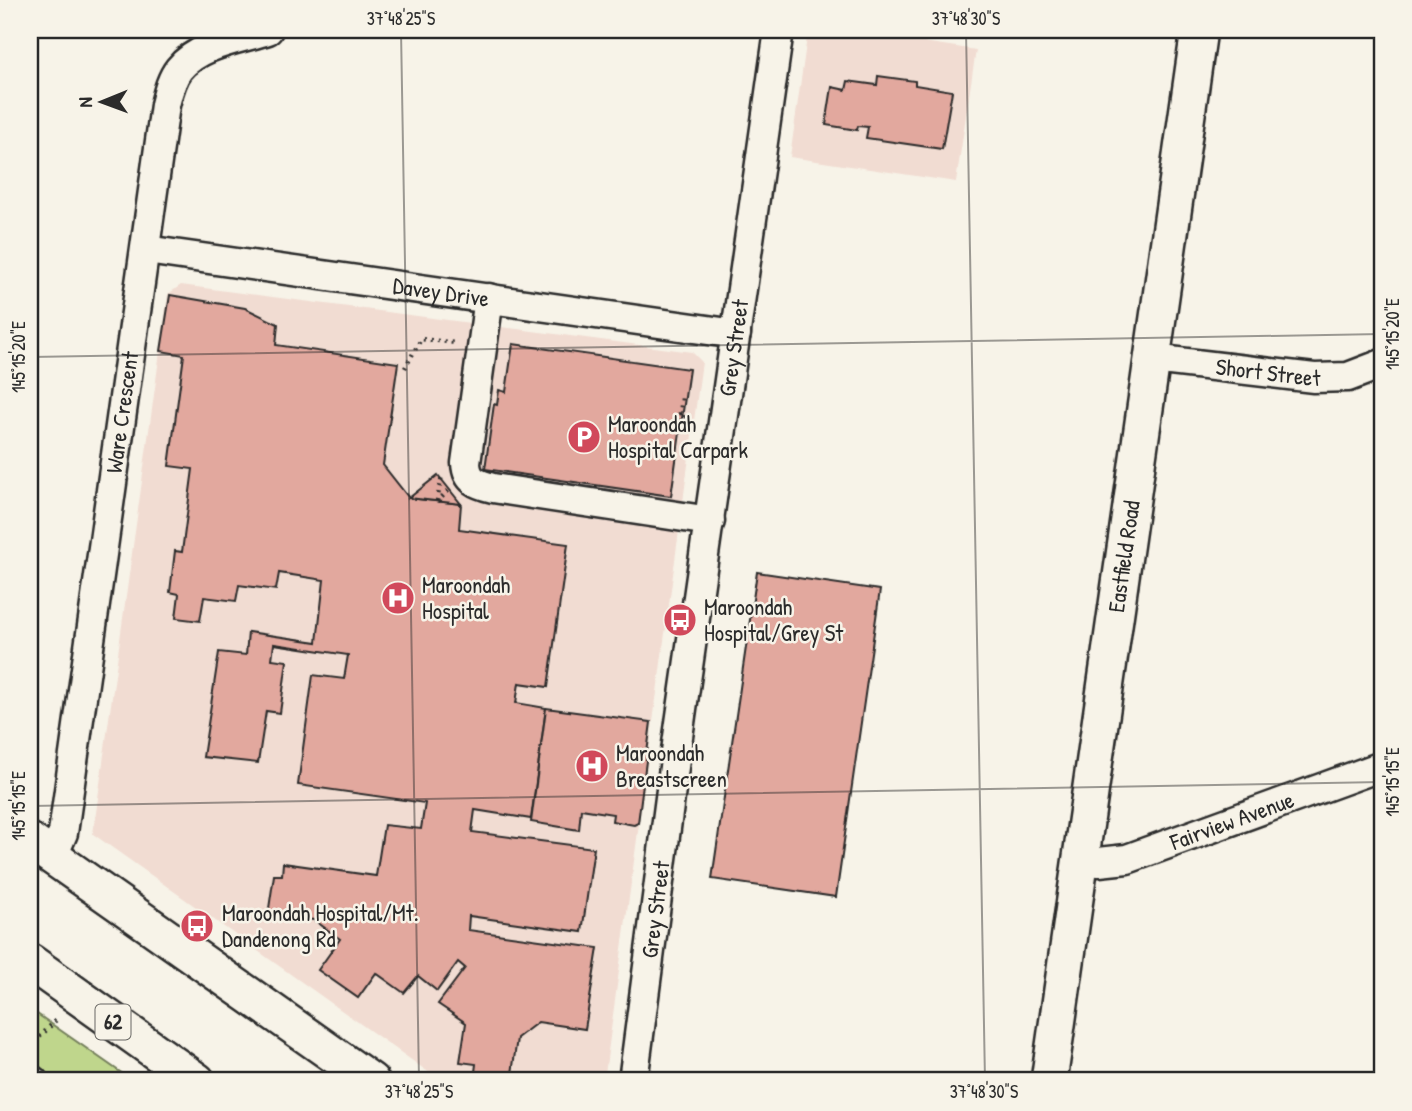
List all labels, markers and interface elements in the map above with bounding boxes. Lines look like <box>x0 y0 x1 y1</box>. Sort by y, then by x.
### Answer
text: 37°48'25"S <box>367 6 435 31</box>
text: 37°48'30"S <box>932 6 1000 31</box>
north arrow <box>66 66 136 136</box>
text: N <box>72 97 98 108</box>
street label: Davey Drive <box>391 269 491 314</box>
street label: Grey Street <box>711 296 755 398</box>
text: 145°15'20"E <box>1380 298 1405 370</box>
text: 145°15'20"E <box>6 321 31 393</box>
street label: Ware Crescent <box>98 348 145 475</box>
street label: Short Street <box>1214 351 1322 393</box>
place label: Maroondah Hospital Carpark <box>608 408 748 465</box>
parking icon: Maroondah Hospital Carpark <box>565 418 603 456</box>
street label: Eastfield Road <box>1100 498 1147 614</box>
place label: Maroondah Hospital <box>422 569 510 626</box>
hospital icon: Maroondah Hospital <box>379 579 417 617</box>
place label: Maroondah Hospital/Grey St <box>704 591 844 648</box>
bus stop icon: Maroondah Hospital/Grey St <box>661 601 699 639</box>
place label: Maroondah Breastscreen <box>616 737 727 794</box>
hospital icon: Maroondah Breastscreen <box>573 747 611 785</box>
text: 145°15'15"E <box>1380 747 1405 817</box>
text: 145°15'15"E <box>6 771 31 841</box>
street label: Fairview Avenue <box>1165 783 1298 857</box>
street label: Grey Street <box>633 858 677 960</box>
place label: Maroondah Hospital/Mt. Dandenong Rd <box>222 897 419 954</box>
bus stop icon: Maroondah Hospital/Mt. Dandenong Rd <box>178 907 216 945</box>
road number: 62 <box>96 1004 130 1040</box>
text: 37°48'25"S <box>385 1079 453 1104</box>
text: 37°48'30"S <box>950 1079 1018 1104</box>

